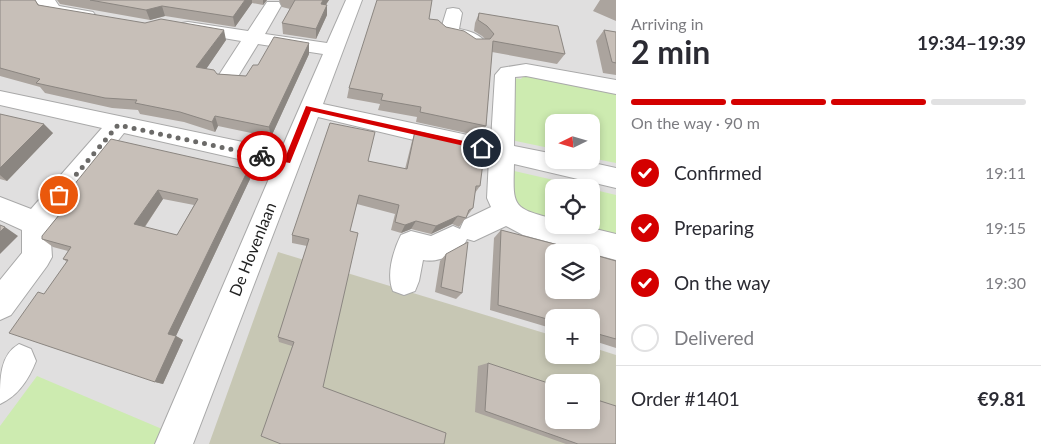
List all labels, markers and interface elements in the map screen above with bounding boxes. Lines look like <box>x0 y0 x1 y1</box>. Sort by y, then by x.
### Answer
text: Arriving in <box>631 14 704 33</box>
text: 19:34–19:39 <box>917 31 1026 54</box>
text: 2 min <box>631 32 710 71</box>
text: On the way · 90 m <box>631 113 760 132</box>
north arrow <box>545 114 600 169</box>
map controls <box>545 114 600 429</box>
pin <box>461 127 503 169</box>
courier <box>237 131 287 181</box>
icon: home <box>468 134 496 162</box>
icon: bike <box>248 142 276 170</box>
icon: check <box>631 159 659 187</box>
text: Confirmed <box>674 161 762 184</box>
text: 19:11 <box>985 163 1026 182</box>
pin <box>38 174 80 216</box>
button: locate <box>545 179 600 234</box>
icon: bag <box>45 181 73 209</box>
street label: De Hovenlaan <box>225 199 279 299</box>
icon: check <box>631 214 659 242</box>
text: Preparing <box>674 216 754 239</box>
text: 19:15 <box>985 218 1026 237</box>
button: layers <box>545 244 600 299</box>
icon: check <box>631 269 659 297</box>
text: On the way <box>674 271 770 294</box>
text: 19:30 <box>985 273 1026 292</box>
button: + <box>545 309 600 364</box>
text: Delivered <box>674 326 754 349</box>
button: − <box>545 374 600 429</box>
text: Order #1401 <box>631 387 740 410</box>
text: €9.81 <box>977 387 1026 410</box>

